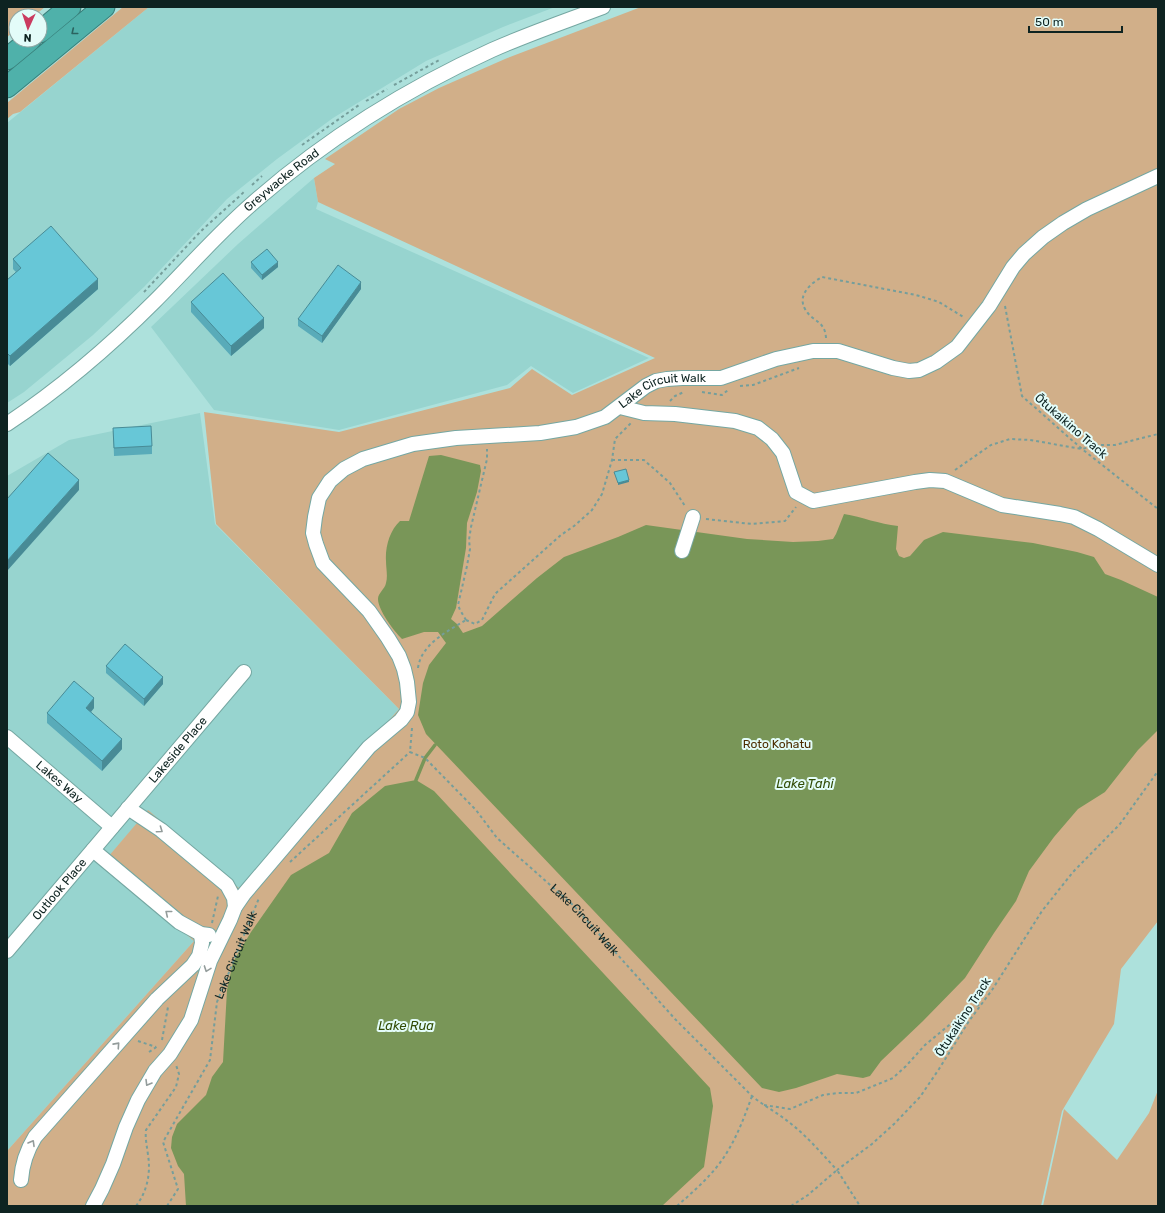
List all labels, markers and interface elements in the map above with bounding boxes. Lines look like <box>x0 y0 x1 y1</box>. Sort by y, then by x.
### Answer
north arrow <box>8 8 48 48</box>
scale bar <box>1029 8 1122 34</box>
text: 50 m <box>1035 15 1063 29</box>
one-way arrow <box>72 27 79 34</box>
text: N <box>23 31 32 44</box>
street label: Greywacke Road <box>241 146 322 215</box>
street label: Lake Circuit Walk <box>616 371 707 411</box>
street label: Ōtukaikino Track <box>1032 391 1111 462</box>
street label: Lakeside Place <box>146 714 210 786</box>
park label: Roto Kohatu <box>743 737 811 751</box>
street label: Lakes Way <box>33 758 86 806</box>
water label: Lake Tahi <box>776 776 835 791</box>
one-way arrow <box>156 825 163 833</box>
street label: Outlook Place <box>29 855 90 923</box>
street label: Lake Circuit Walk <box>547 881 622 959</box>
street label: Lake Circuit Walk <box>212 908 260 1001</box>
one-way arrow <box>165 910 172 917</box>
one-way arrow <box>204 965 212 972</box>
street label: Ōtukaikino Track <box>932 974 994 1059</box>
water label: Lake Rua <box>378 1018 434 1033</box>
one-way arrow <box>113 1042 120 1050</box>
one-way arrow <box>145 1079 153 1086</box>
one-way arrow <box>28 1140 35 1147</box>

